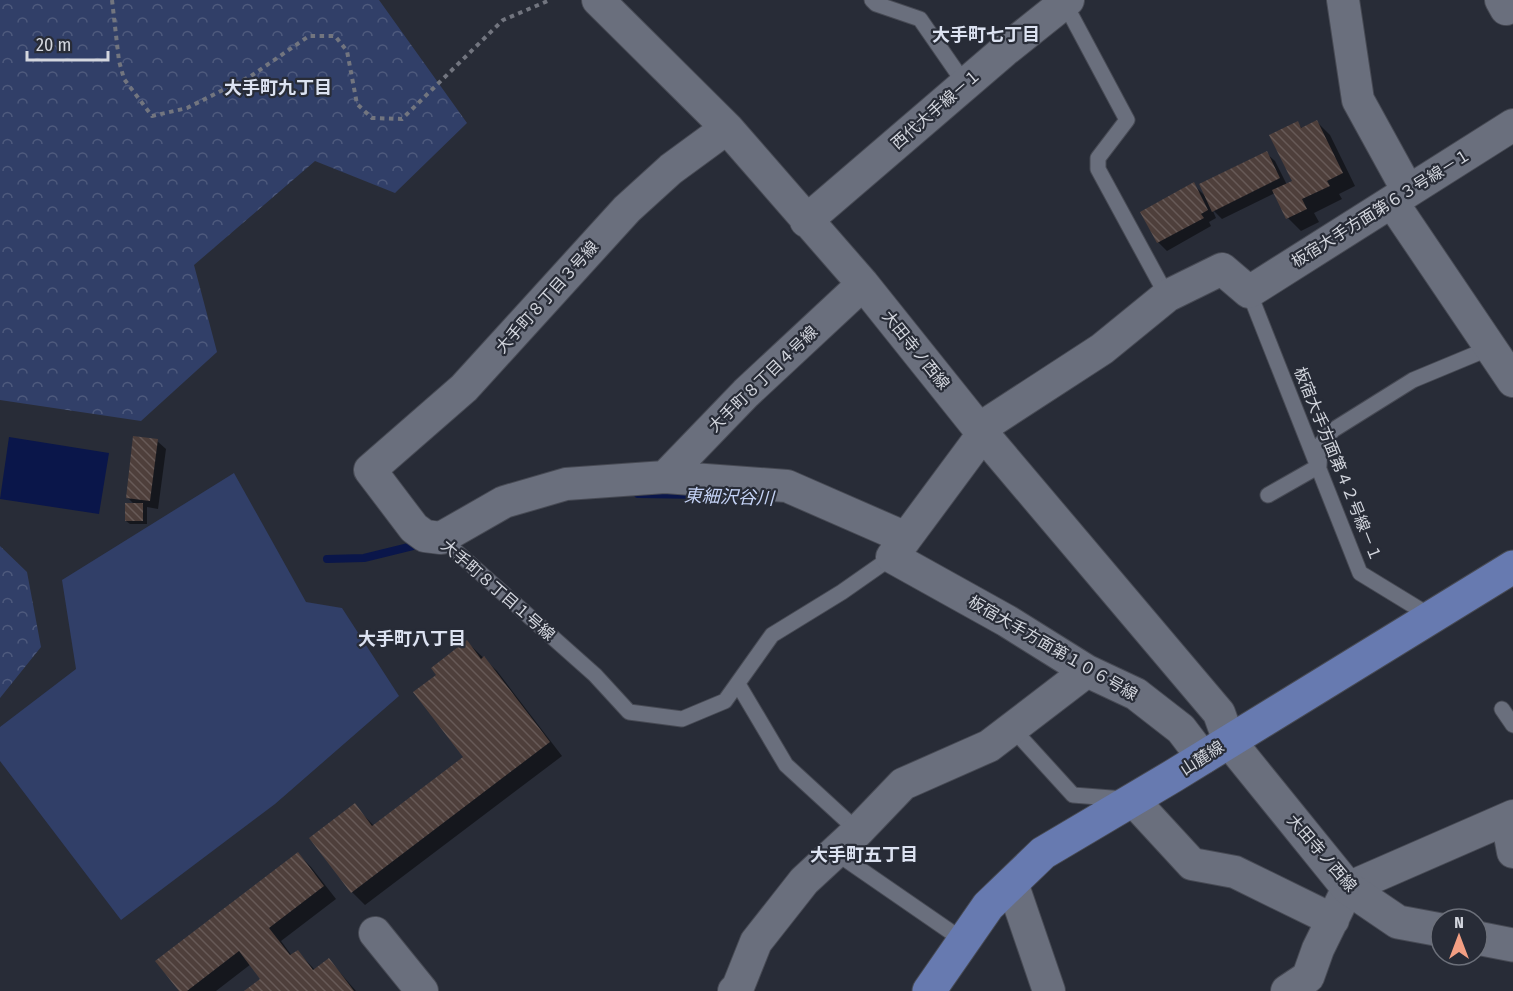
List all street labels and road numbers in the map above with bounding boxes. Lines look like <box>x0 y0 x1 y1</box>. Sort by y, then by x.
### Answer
street label: 西代大手線－１ <box>887 65 985 153</box>
street label: 板宿大手方面第６３号線－１ <box>1288 145 1474 271</box>
street label: 大手町８丁目３号線 <box>492 237 602 357</box>
street label: 大田寺ノ西線 <box>878 307 954 393</box>
street label: 大手町８丁目４号線 <box>705 322 821 436</box>
street label: 板宿大手方面第４２号線－１ <box>1290 364 1386 564</box>
street label: 大手町８丁目１号線 <box>437 536 559 644</box>
street label: 板宿大手方面第１０６号線 <box>965 592 1141 704</box>
street label: 山麓線 <box>1177 737 1227 779</box>
street label: 大田寺ノ西線 <box>1283 811 1361 895</box>

